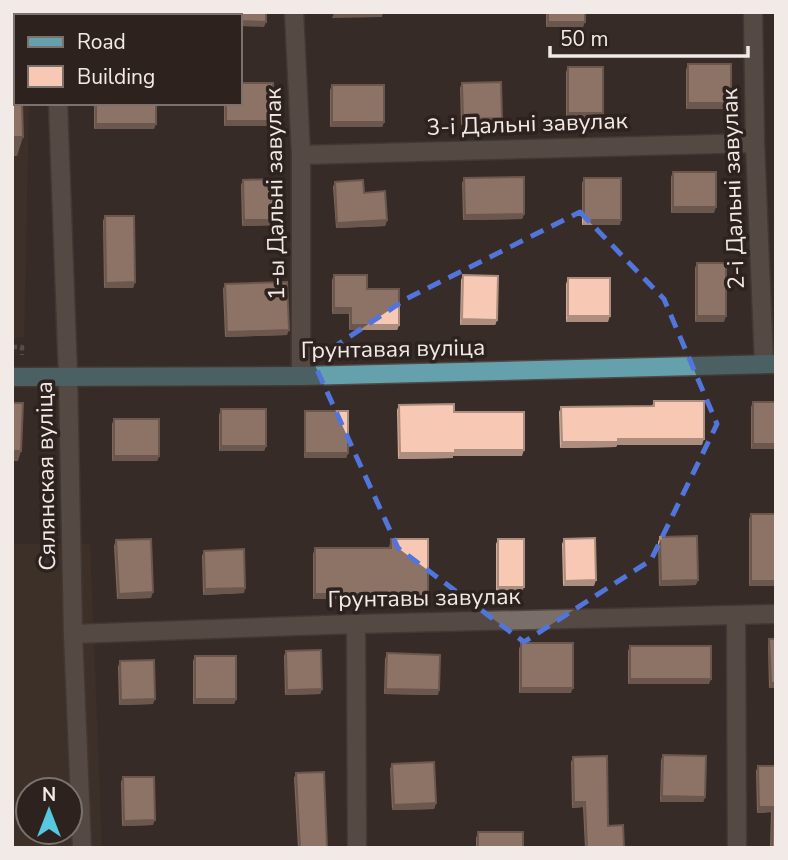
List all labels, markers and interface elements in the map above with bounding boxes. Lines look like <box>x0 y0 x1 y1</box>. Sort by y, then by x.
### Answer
legend <box>14 14 242 105</box>
scale bar <box>550 14 748 58</box>
text: 50 m <box>560 25 609 53</box>
text: Road <box>77 28 126 56</box>
text: Building <box>77 63 155 91</box>
street label: 1-ы Дальні завулак <box>258 87 292 301</box>
street label: 2-і Дальні завулак <box>714 87 752 290</box>
street label: 3-і Дальні завулак <box>426 105 629 143</box>
street label: Грунтавая вуліца <box>301 332 485 366</box>
street label: Сялянская вуліца <box>29 381 63 571</box>
street label: Грунтавы завулак <box>327 581 522 615</box>
north arrow <box>14 776 84 846</box>
text: N <box>42 782 56 808</box>

